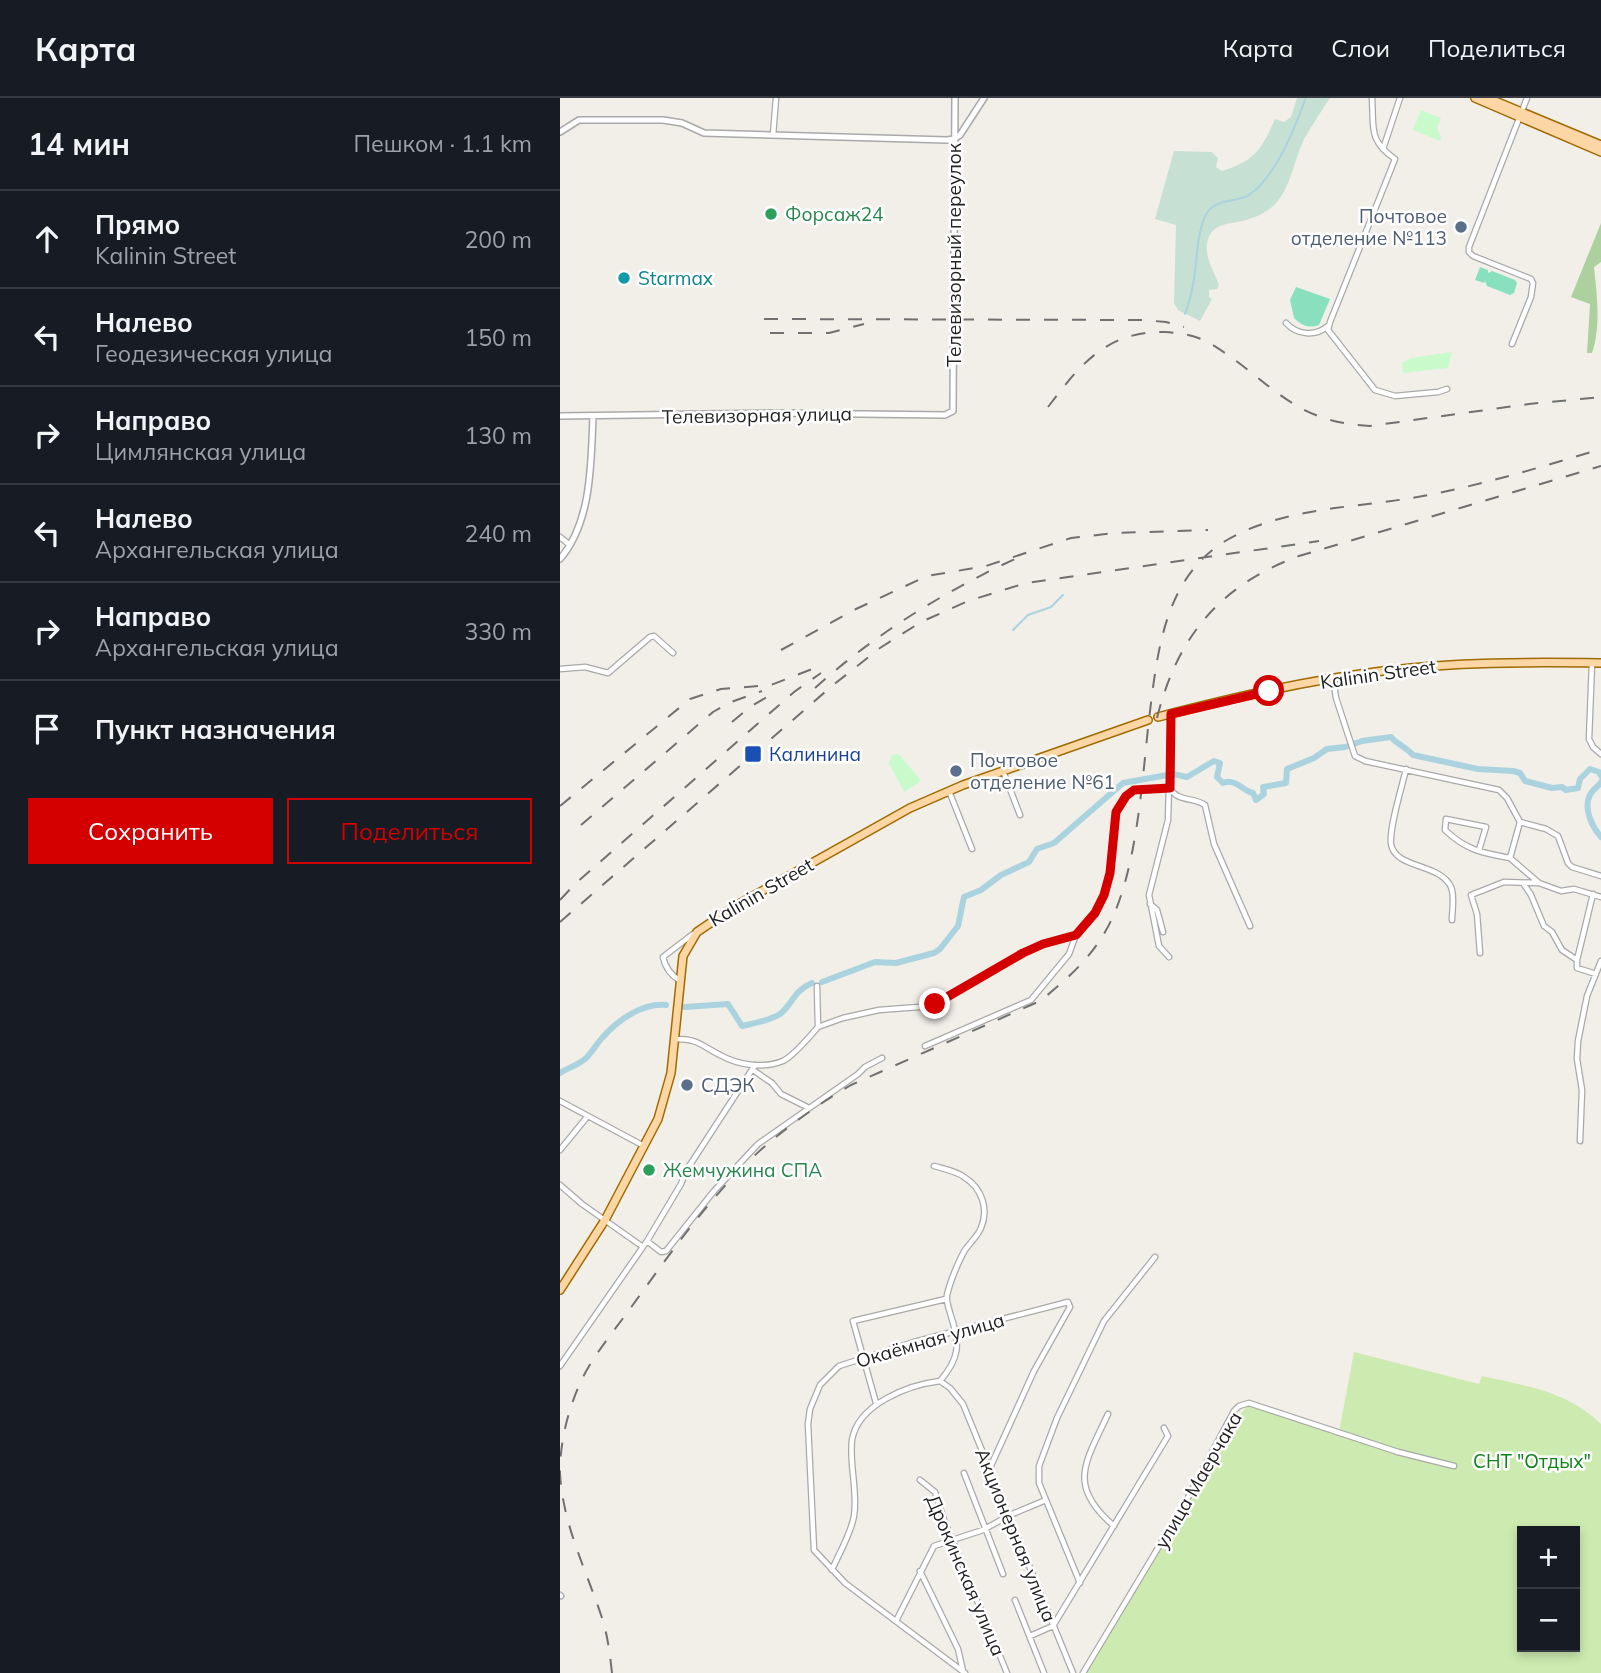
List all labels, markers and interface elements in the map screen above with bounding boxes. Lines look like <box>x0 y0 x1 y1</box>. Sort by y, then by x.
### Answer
text: Карта <box>35 28 137 69</box>
text: Карта <box>1223 33 1293 63</box>
text: Слои <box>1331 33 1390 63</box>
text: Поделиться <box>1428 33 1566 63</box>
text: 14 мин <box>28 125 130 163</box>
text: Пешком · 1.1 km <box>353 129 532 158</box>
street label: Телевизорный переулок <box>942 142 966 367</box>
place label: Форсаж24 <box>785 202 883 226</box>
place label: Почтовое отделение №113 <box>1291 204 1447 250</box>
marker: Форсаж24 <box>763 206 779 222</box>
text: Прямо <box>95 208 180 241</box>
marker: Почтовое отделение №113 <box>1453 219 1469 235</box>
icon: ahead <box>28 220 66 258</box>
text: 200 m <box>464 225 532 254</box>
text: Kalinin Street <box>95 241 236 270</box>
place label: Starmax <box>638 266 713 290</box>
marker: Starmax <box>616 270 632 286</box>
text: Налево <box>95 306 193 339</box>
icon: left <box>28 318 66 356</box>
text: 150 m <box>464 323 532 352</box>
text: Геодезическая улица <box>95 339 333 368</box>
street label: Телевизорная улица <box>662 401 852 429</box>
text: Направо <box>95 404 211 437</box>
icon: right <box>28 416 66 454</box>
text: 130 m <box>464 421 532 450</box>
text: Цимлянская улица <box>95 437 306 466</box>
text: Налево <box>95 502 193 535</box>
icon: left <box>28 514 66 552</box>
text: 240 m <box>464 519 532 548</box>
text: Архангельская улица <box>95 535 339 564</box>
text: Направо <box>95 600 211 633</box>
icon: right <box>28 612 66 650</box>
text: 330 m <box>464 617 532 646</box>
text: Архангельская улица <box>95 633 339 662</box>
street label: Kalinin Street <box>1319 654 1438 694</box>
route start <box>1253 675 1284 706</box>
icon: arrive <box>28 710 66 748</box>
text: Пункт назначения <box>95 713 336 746</box>
place label: Калинина <box>769 742 861 766</box>
marker: Калинина <box>743 744 763 764</box>
place label: Почтовое отделение №61 <box>970 748 1115 794</box>
marker: Почтовое отделение №61 <box>948 763 964 779</box>
button: Сохранить <box>28 798 273 864</box>
button: Поделиться <box>287 798 532 864</box>
street label: Kalinin Street <box>704 852 818 932</box>
route end <box>919 988 950 1019</box>
place label: СДЭК <box>701 1073 755 1097</box>
marker: СДЭК <box>679 1077 695 1093</box>
place label: Жемчужина СПА <box>663 1158 822 1182</box>
marker: Жемчужина СПА <box>641 1162 657 1178</box>
street label: Окаёмная улица <box>853 1307 1007 1373</box>
street label: улица Маерчака <box>1149 1407 1247 1553</box>
street label: Акционерная улица <box>970 1445 1062 1625</box>
park label: СНТ "Отдых" <box>1473 1449 1591 1473</box>
street label: Дрокинская улица <box>921 1491 1011 1659</box>
map controls <box>1517 1526 1580 1652</box>
button: + <box>1517 1526 1580 1589</box>
button: − <box>1517 1589 1580 1652</box>

